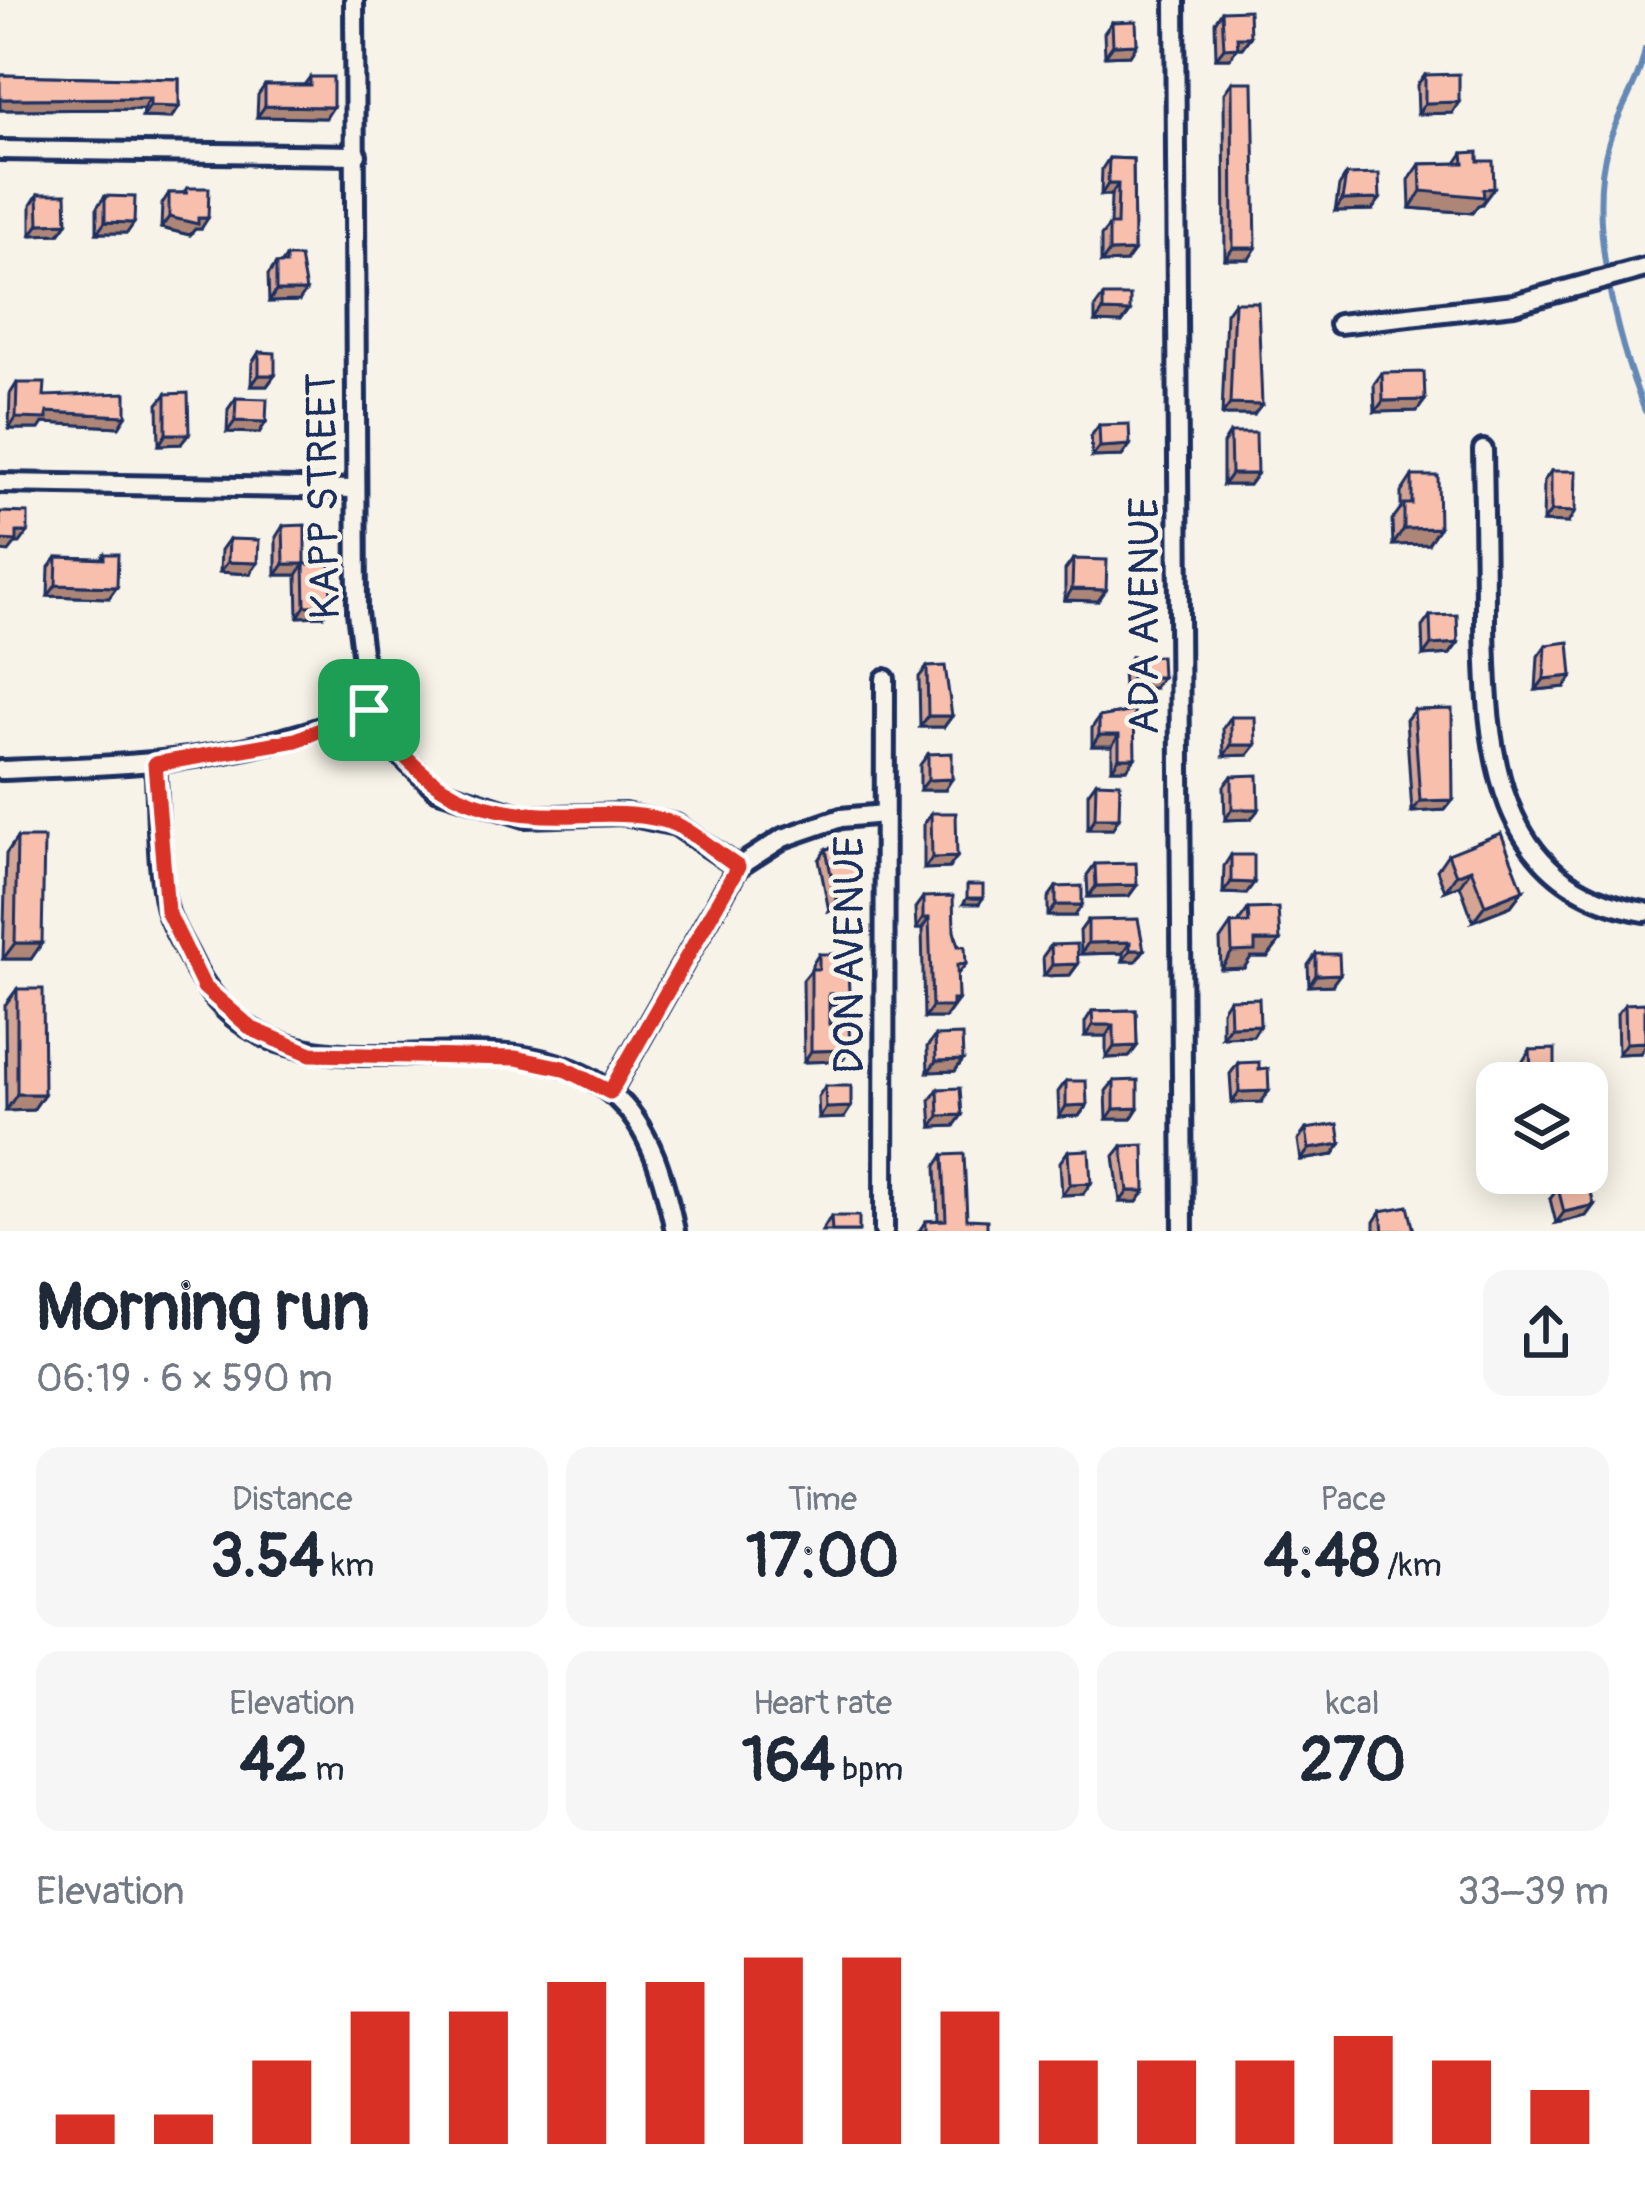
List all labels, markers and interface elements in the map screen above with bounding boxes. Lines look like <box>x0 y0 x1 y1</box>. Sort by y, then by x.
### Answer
street label: KAPP STREET <box>296 372 352 620</box>
street label: ADA AVENUE <box>1119 497 1171 735</box>
pin <box>318 659 420 761</box>
icon: arrive <box>336 677 402 743</box>
street label: DON AVENUE <box>824 836 876 1074</box>
map controls <box>1476 1062 1608 1194</box>
button: layers <box>1476 1062 1608 1194</box>
text: Morning run <box>36 1267 370 1350</box>
button: share <box>1483 1270 1609 1396</box>
text: 06:19 · 6 × 590 m <box>36 1354 333 1403</box>
text: Distance <box>232 1479 353 1520</box>
text: Time <box>788 1479 857 1520</box>
text: Pace <box>1320 1479 1385 1520</box>
text: 3.54 <box>210 1520 324 1595</box>
text: 17:00 <box>746 1520 899 1595</box>
text: 4:48 <box>1264 1520 1380 1595</box>
text: km <box>324 1545 374 1586</box>
text: /km <box>1380 1545 1442 1586</box>
text: Elevation <box>229 1683 355 1724</box>
text: Heart rate <box>753 1683 892 1724</box>
text: kcal <box>1326 1683 1380 1724</box>
text: 42 <box>240 1724 308 1799</box>
text: 164 <box>742 1724 835 1799</box>
text: 270 <box>1300 1724 1406 1799</box>
text: m <box>308 1749 345 1790</box>
text: bpm <box>835 1749 903 1790</box>
text: Elevation <box>36 1867 185 1916</box>
text: 33–39 m <box>1458 1867 1609 1916</box>

